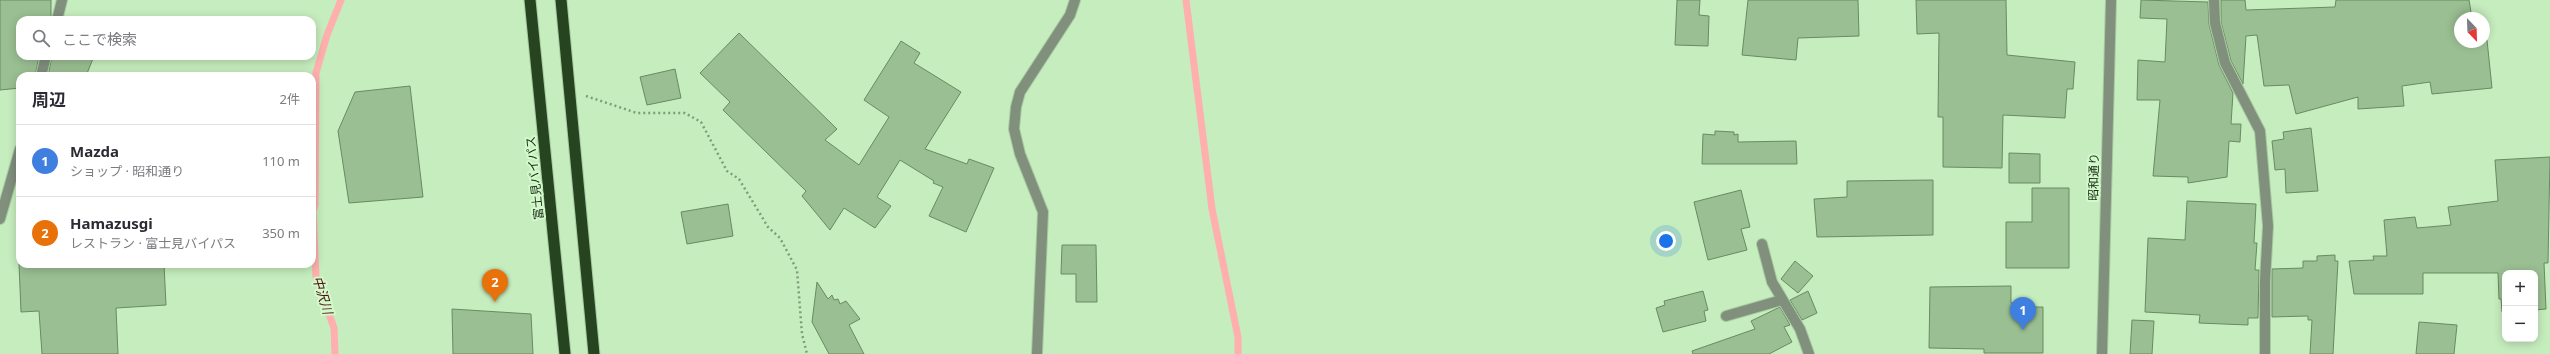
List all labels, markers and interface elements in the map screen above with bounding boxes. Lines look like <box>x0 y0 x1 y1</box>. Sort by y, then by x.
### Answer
north arrow <box>2454 12 2490 48</box>
search box <box>16 16 316 60</box>
icon: search <box>30 27 52 49</box>
text: ここで検索 <box>62 29 137 49</box>
text: 周辺 <box>32 88 66 111</box>
text: 2件 <box>280 90 300 108</box>
street label: 富士見バイパス <box>522 136 547 221</box>
text: Mazda <box>70 141 119 161</box>
text: 1 <box>41 152 49 170</box>
text: 110 m <box>262 152 300 170</box>
street label: 昭和通り <box>2085 153 2102 201</box>
text: ショップ · 昭和通り <box>70 162 184 180</box>
text: Hamazusgi <box>70 213 153 233</box>
text: 2 <box>41 224 49 242</box>
text: 350 m <box>262 224 300 242</box>
your location <box>1656 231 1676 251</box>
text: レストラン · 富士見バイパス <box>70 234 236 252</box>
pin: 2 <box>482 269 508 302</box>
map controls <box>2502 270 2538 342</box>
button: + <box>2502 270 2538 306</box>
water label: 中沢川 <box>309 274 338 318</box>
pin: 1 <box>2010 297 2036 330</box>
button: − <box>2502 306 2538 342</box>

